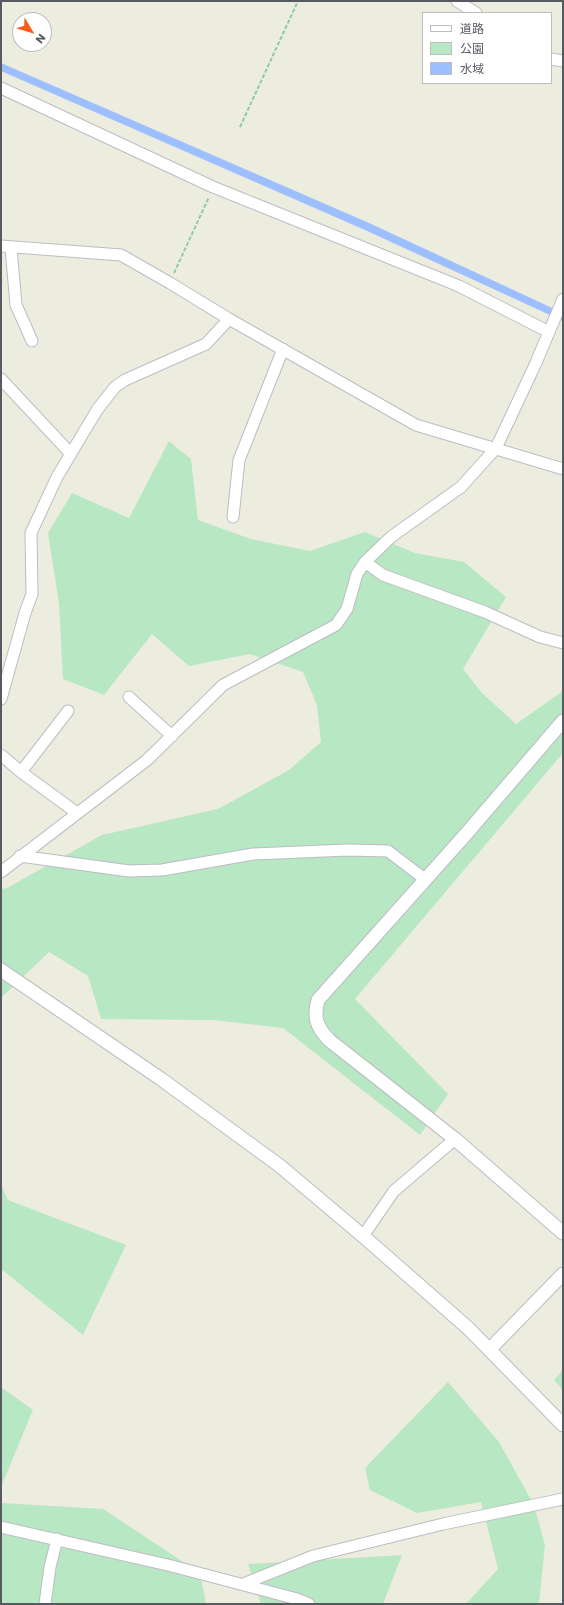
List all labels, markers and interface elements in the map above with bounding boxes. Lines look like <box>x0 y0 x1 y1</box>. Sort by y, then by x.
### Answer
north arrow <box>12 12 52 52</box>
legend <box>422 12 552 84</box>
text: 道路 <box>460 20 484 37</box>
text: N <box>32 31 50 47</box>
text: 公園 <box>460 40 484 57</box>
text: 水域 <box>460 60 484 77</box>

